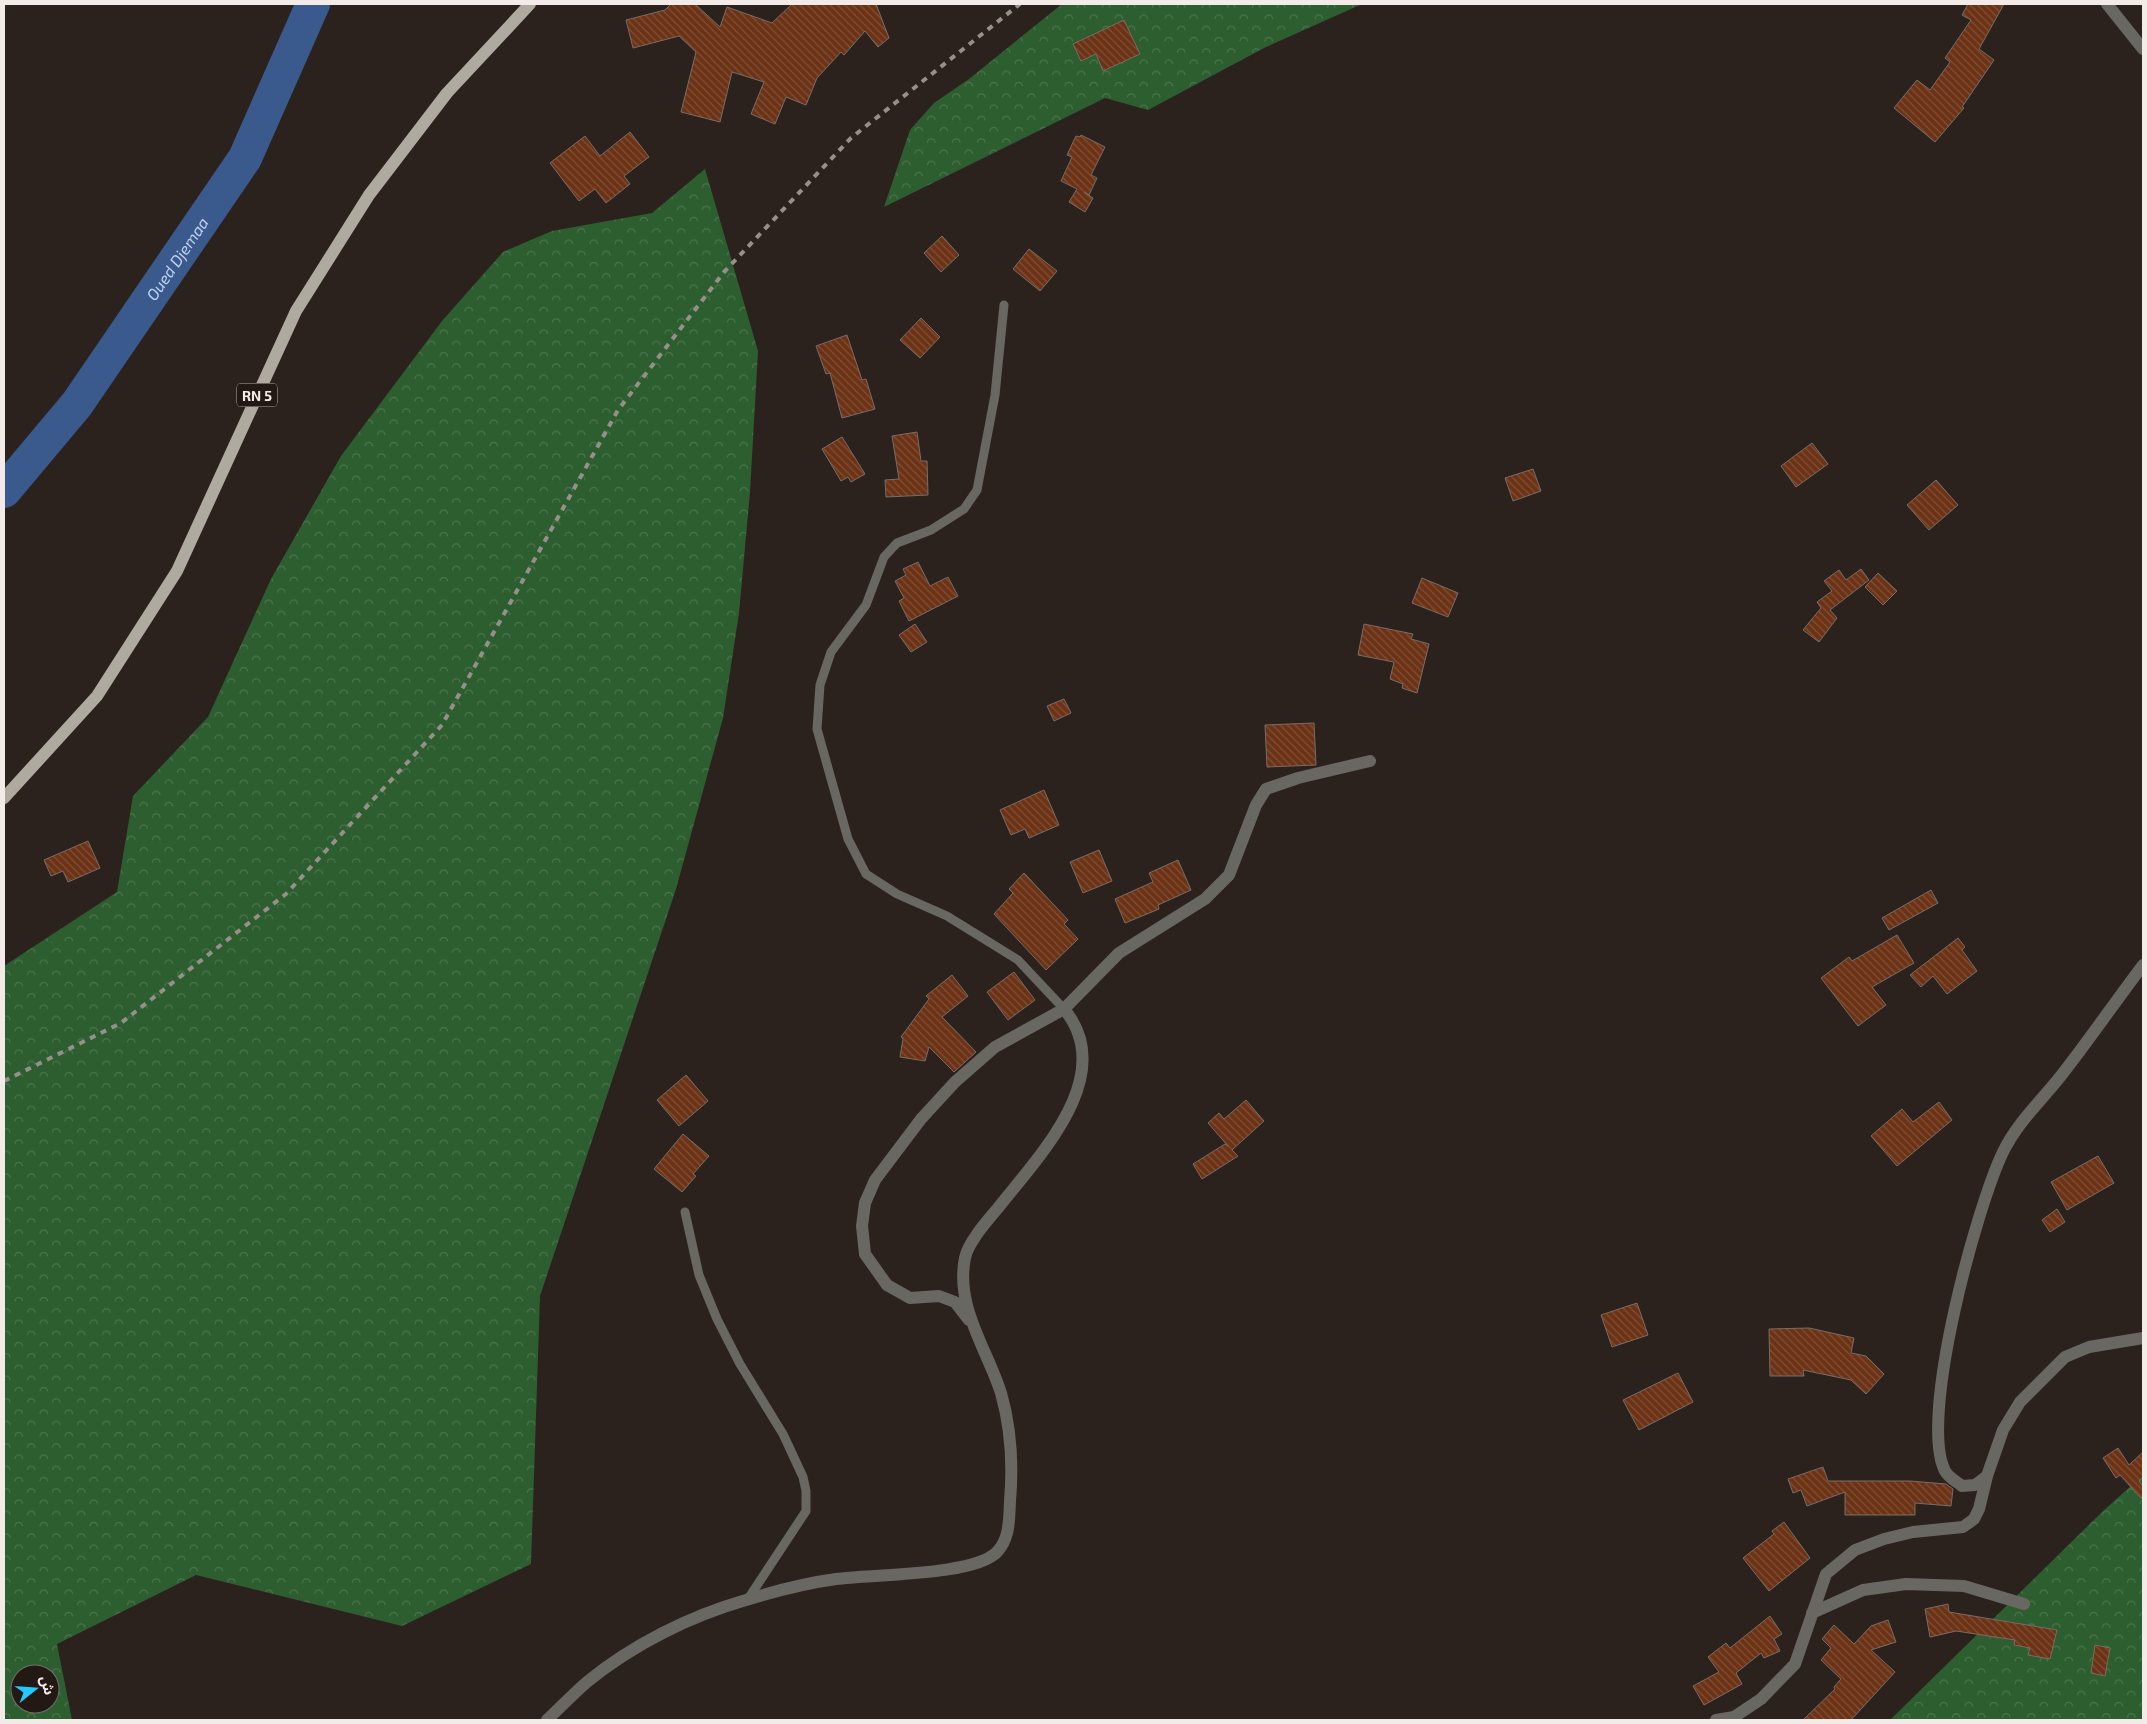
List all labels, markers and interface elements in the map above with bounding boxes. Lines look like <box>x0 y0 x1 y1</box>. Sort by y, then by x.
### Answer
water label: Oued Djemaa <box>141 213 212 303</box>
road number: RN 5 <box>237 384 277 406</box>
north arrow <box>10 1664 60 1714</box>
text: ش <box>37 1673 59 1697</box>

